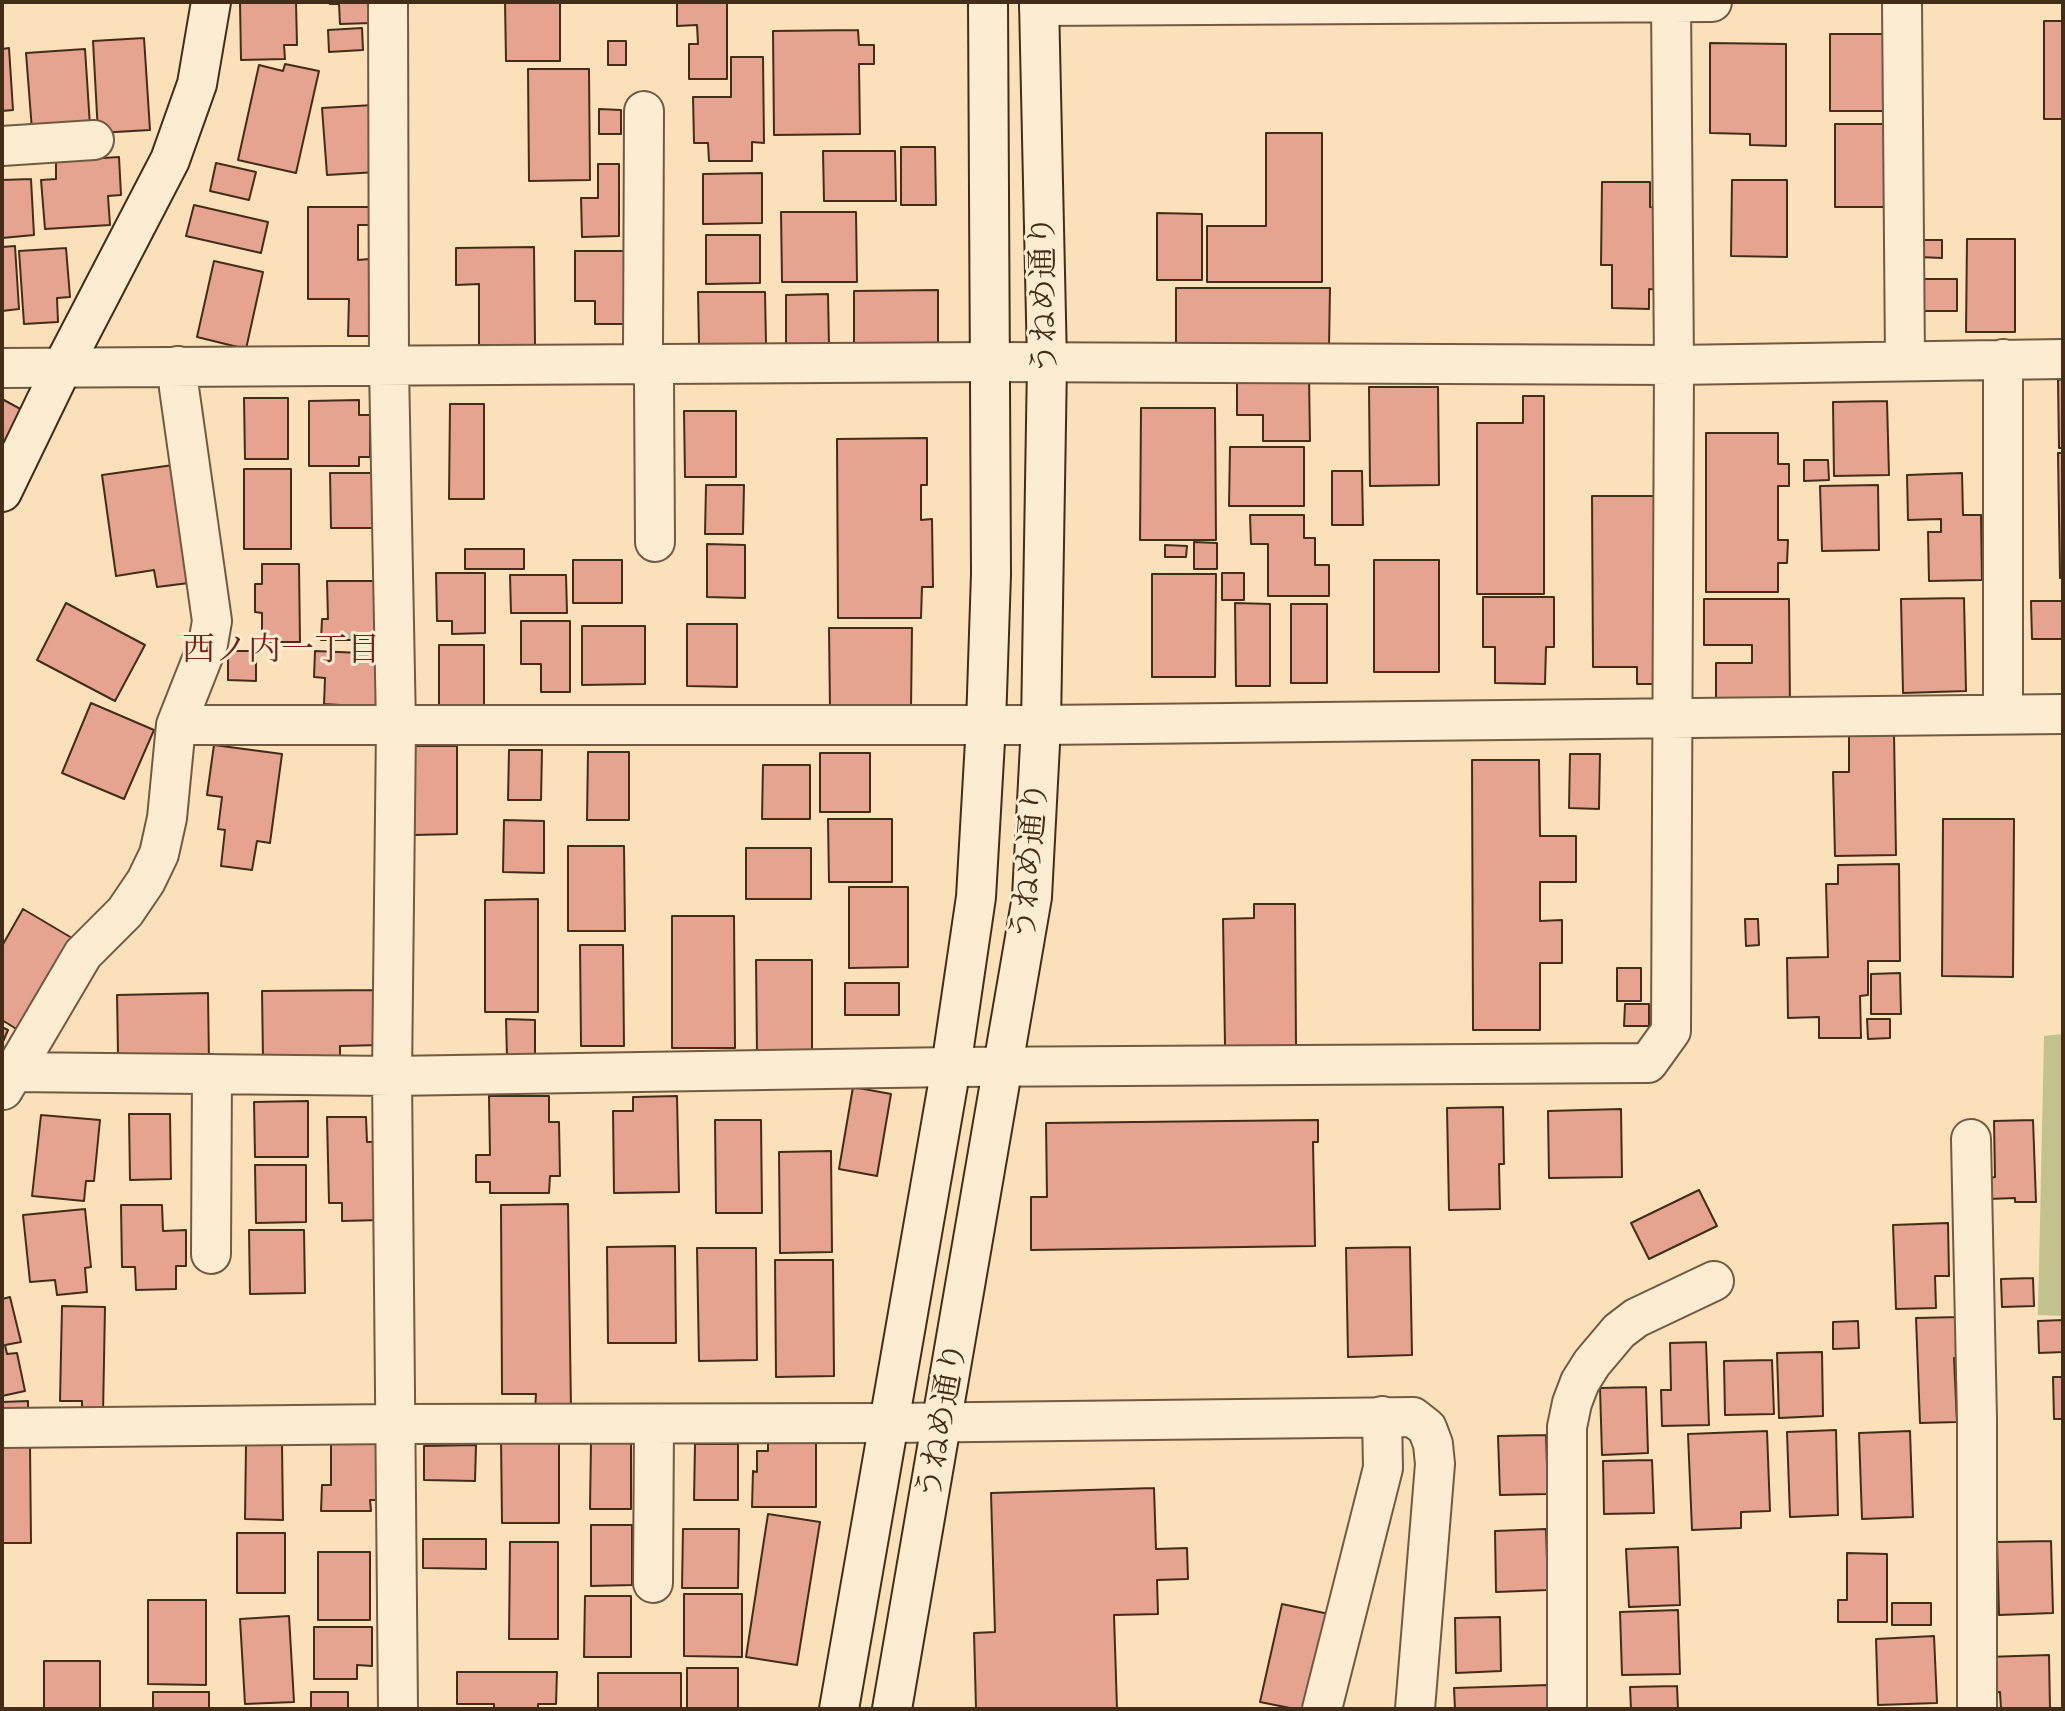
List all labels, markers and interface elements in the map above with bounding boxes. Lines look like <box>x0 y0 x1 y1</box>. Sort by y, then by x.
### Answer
street label: うねめ通り <box>1024 215 1066 375</box>
district label: 西ノ内一丁目 <box>182 631 380 671</box>
street label: うねめ通り <box>1005 780 1057 942</box>
street label: うねめ通り <box>910 1339 976 1503</box>

